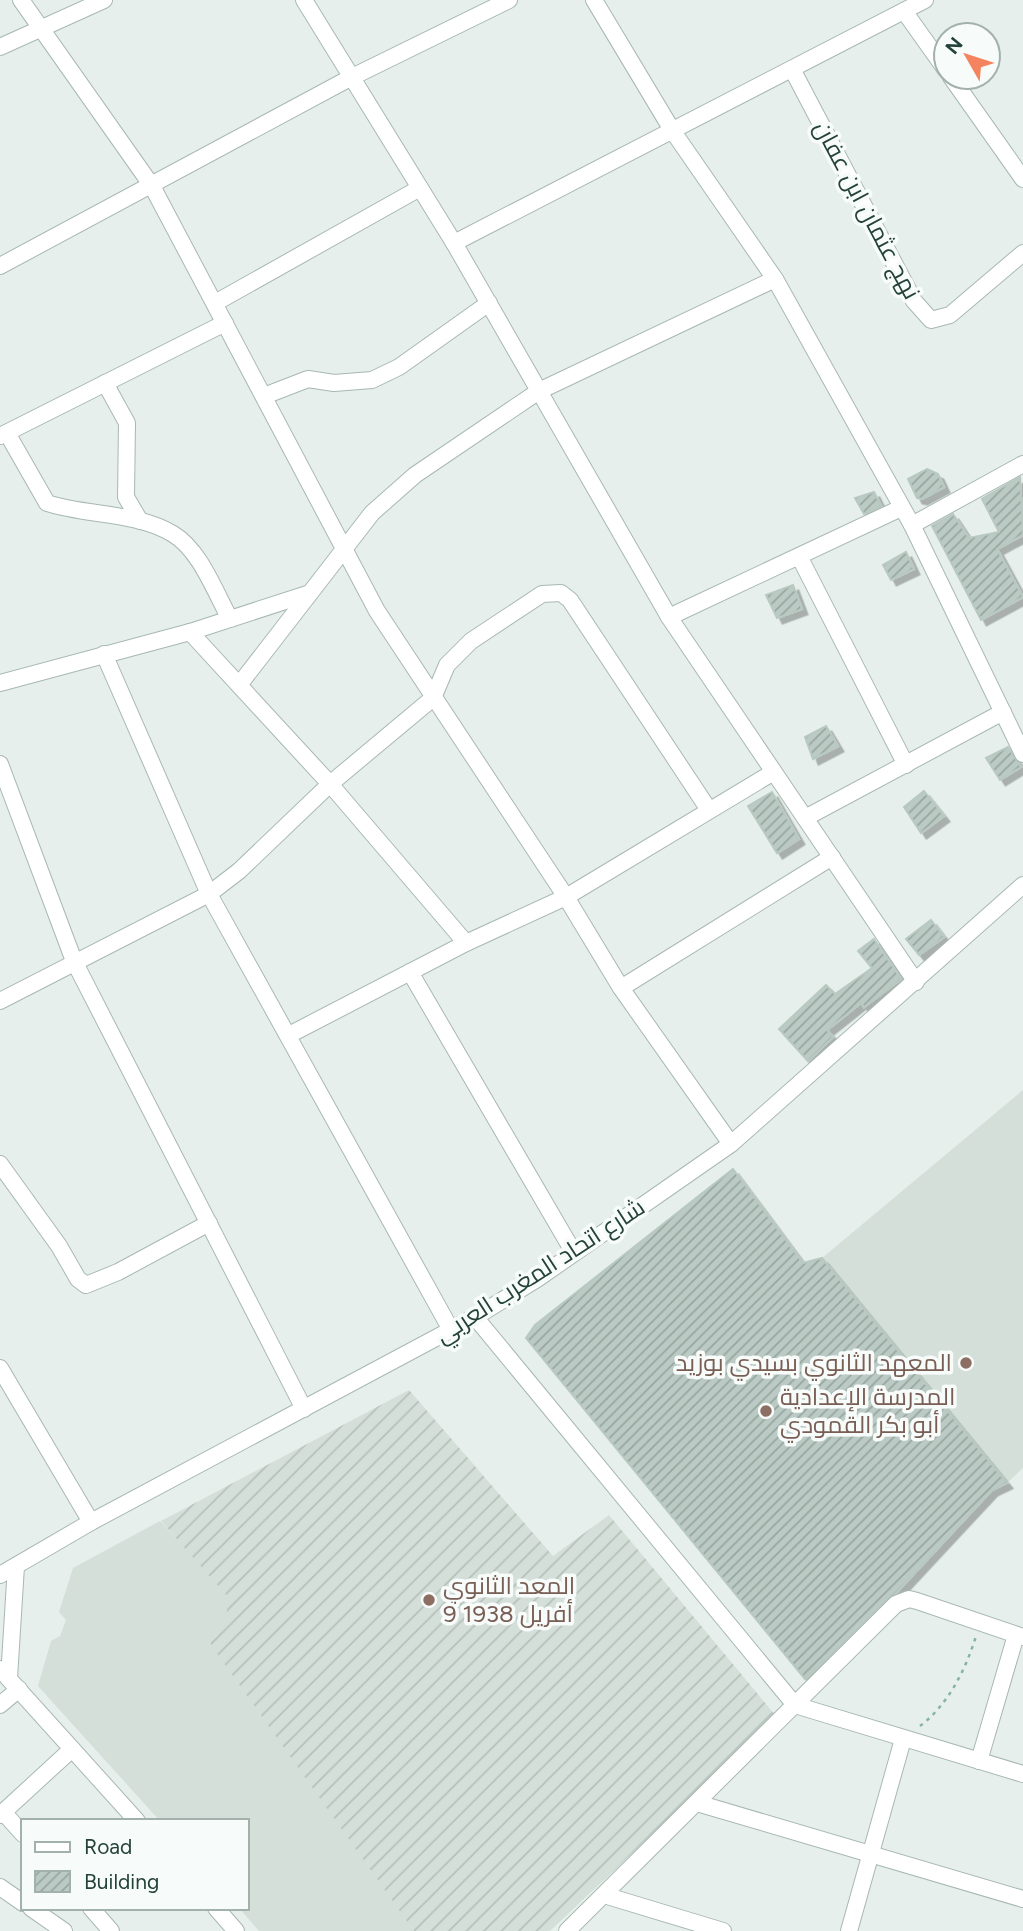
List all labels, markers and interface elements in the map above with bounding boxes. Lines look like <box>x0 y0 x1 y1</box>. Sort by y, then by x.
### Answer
north arrow <box>932 21 1002 91</box>
text: N <box>941 33 968 59</box>
street label: نهج عثمان ابن عفان <box>806 116 927 305</box>
street label: شارع اتحاد المغرب العربي <box>429 1192 653 1353</box>
place label: المعهد الثانوي بسيدي بوزيد <box>676 1348 952 1381</box>
marker: المعهد الثانوي بسيدي بوزيد <box>958 1355 974 1371</box>
place label: المدرسة الإعدادية أبو بكر القمودي <box>780 1382 955 1443</box>
marker: المدرسة الإعدادية أبو بكر القمودي <box>758 1403 774 1419</box>
place label: المعد الثانوي 9 أفريل 1938 <box>443 1571 575 1628</box>
marker: المعد الثانوي 9 أفريل 1938 <box>421 1592 437 1608</box>
legend <box>21 1819 248 1910</box>
text: Road <box>84 1834 132 1859</box>
text: Building <box>84 1869 159 1894</box>

